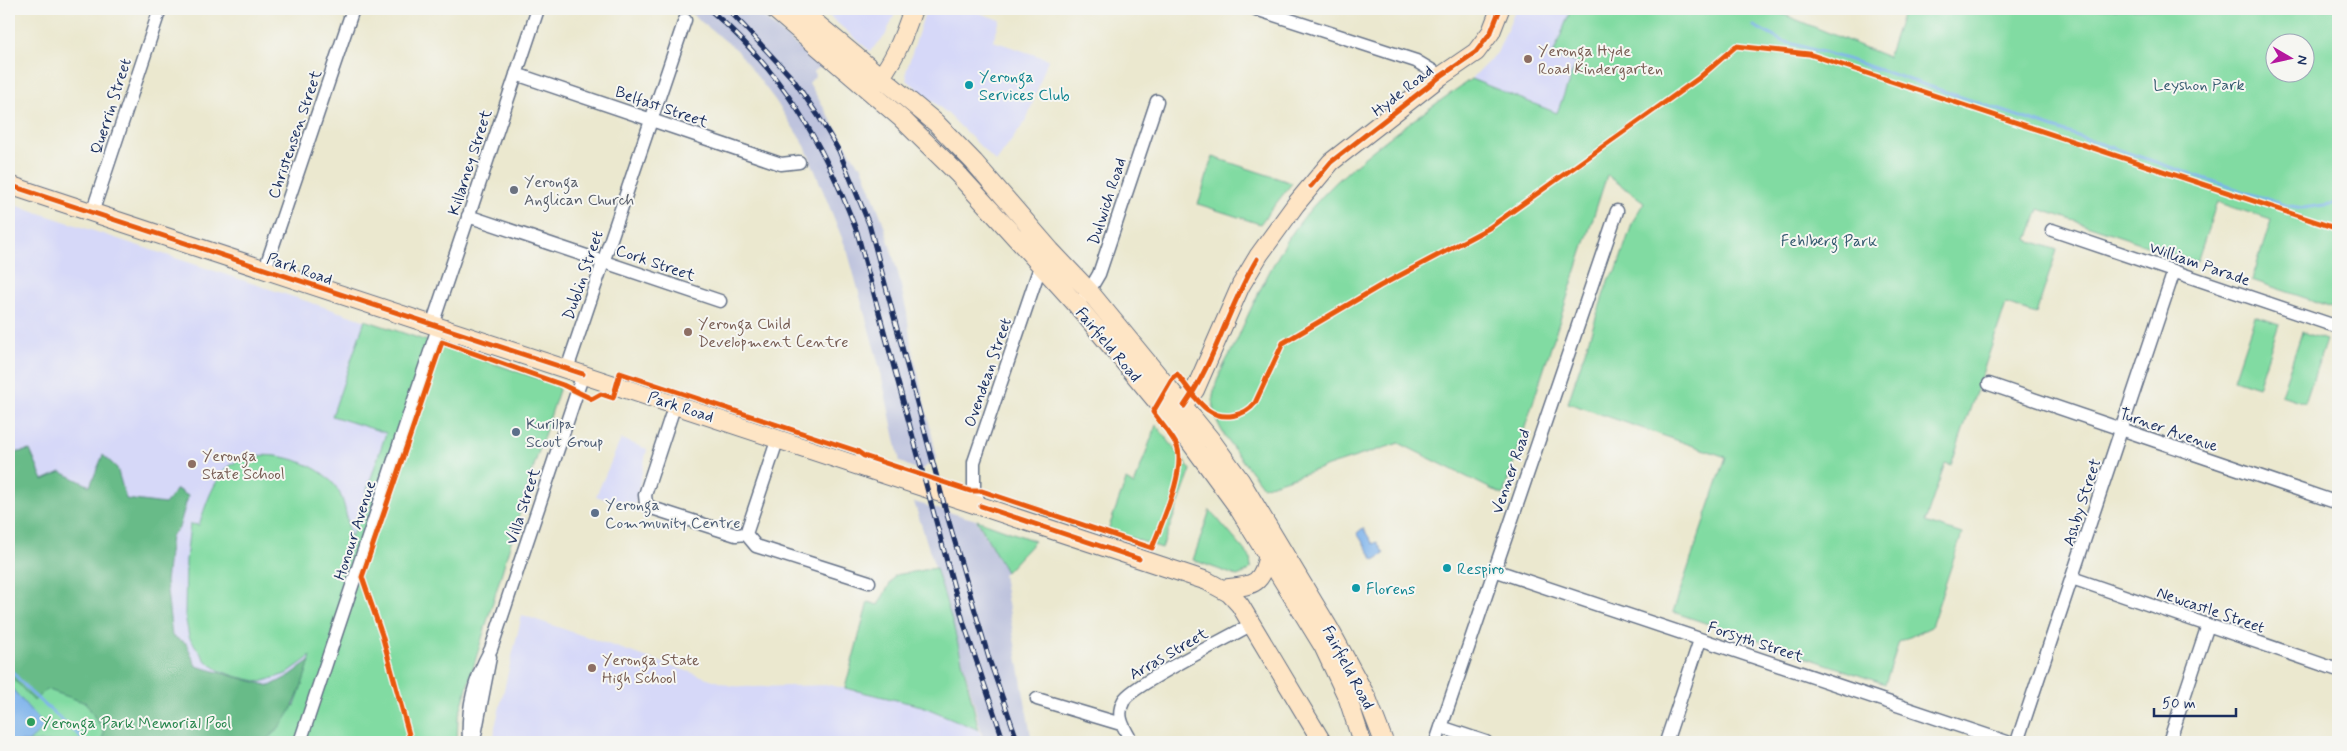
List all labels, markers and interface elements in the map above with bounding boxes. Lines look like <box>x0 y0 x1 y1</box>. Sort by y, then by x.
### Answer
north arrow <box>2264 32 2314 82</box>
place label: Yeronga Hyde Road Kindergarten <box>1538 41 1663 80</box>
marker: Yeronga Hyde Road Kindergarten <box>1522 53 1534 65</box>
text: N <box>2292 54 2311 66</box>
street label: Querrin Street <box>86 56 137 157</box>
street label: Hyde Road <box>1368 61 1438 122</box>
street label: Christensen Street <box>264 67 327 202</box>
place label: Yeronga Services Club <box>979 67 1070 106</box>
park label: Leyshon Park <box>2153 75 2245 96</box>
marker: Yeronga Services Club <box>963 79 975 91</box>
street label: Belfast Street <box>612 82 711 133</box>
street label: Killarney Street <box>443 106 498 218</box>
street label: Dulwich Road <box>1083 155 1131 248</box>
place label: Yeronga Anglican Church <box>524 172 634 212</box>
marker: Yeronga Anglican Church <box>508 184 520 196</box>
street label: Dublin Street <box>558 228 609 323</box>
park label: Fehlberg Park <box>1781 231 1877 253</box>
street label: William Parade <box>2146 237 2253 292</box>
street label: Cork Street <box>613 240 699 287</box>
street label: Park Road <box>264 248 335 290</box>
street label: Fairfield Road <box>1070 303 1145 387</box>
place label: Yeronga Child Development Centre <box>698 314 848 353</box>
street label: Ovendean Street <box>960 315 1017 430</box>
marker: Yeronga Child Development Centre <box>682 326 694 338</box>
street label: Park Road <box>645 387 716 428</box>
street label: Turner Avenue <box>2116 404 2221 457</box>
place label: Kurilpa Scout Group <box>526 414 603 453</box>
marker: Kurilpa Scout Group <box>510 426 522 438</box>
street label: Venner Road <box>1487 426 1536 517</box>
place label: Yeronga State School <box>202 446 285 485</box>
street label: Ashby Street <box>2058 456 2107 549</box>
marker: Yeronga State School <box>186 458 198 470</box>
street label: Villa Street <box>501 465 546 547</box>
street label: Honour Avenue <box>329 478 381 583</box>
place label: Yeronga Community Centre <box>605 495 740 534</box>
marker: Yeronga Community Centre <box>589 507 601 519</box>
place label: Respiro <box>1457 559 1504 580</box>
marker: Respiro <box>1441 562 1453 574</box>
place label: Florens <box>1366 579 1415 600</box>
marker: Florens <box>1350 582 1362 594</box>
street label: Newcastle Street <box>2154 582 2267 639</box>
street label: Forsyth Street <box>1705 617 1807 668</box>
street label: Fairfield Road <box>1317 622 1379 713</box>
street label: Arras Street <box>1126 623 1212 685</box>
place label: Yeronga State High School <box>602 650 700 690</box>
marker: Yeronga State High School <box>586 662 598 674</box>
scale bar <box>2154 686 2237 718</box>
text: 50 m <box>2162 694 2196 714</box>
place label: Yeronga Park Memorial Pool <box>41 713 231 735</box>
marker: Yeronga Park Memorial Pool <box>25 716 37 728</box>

